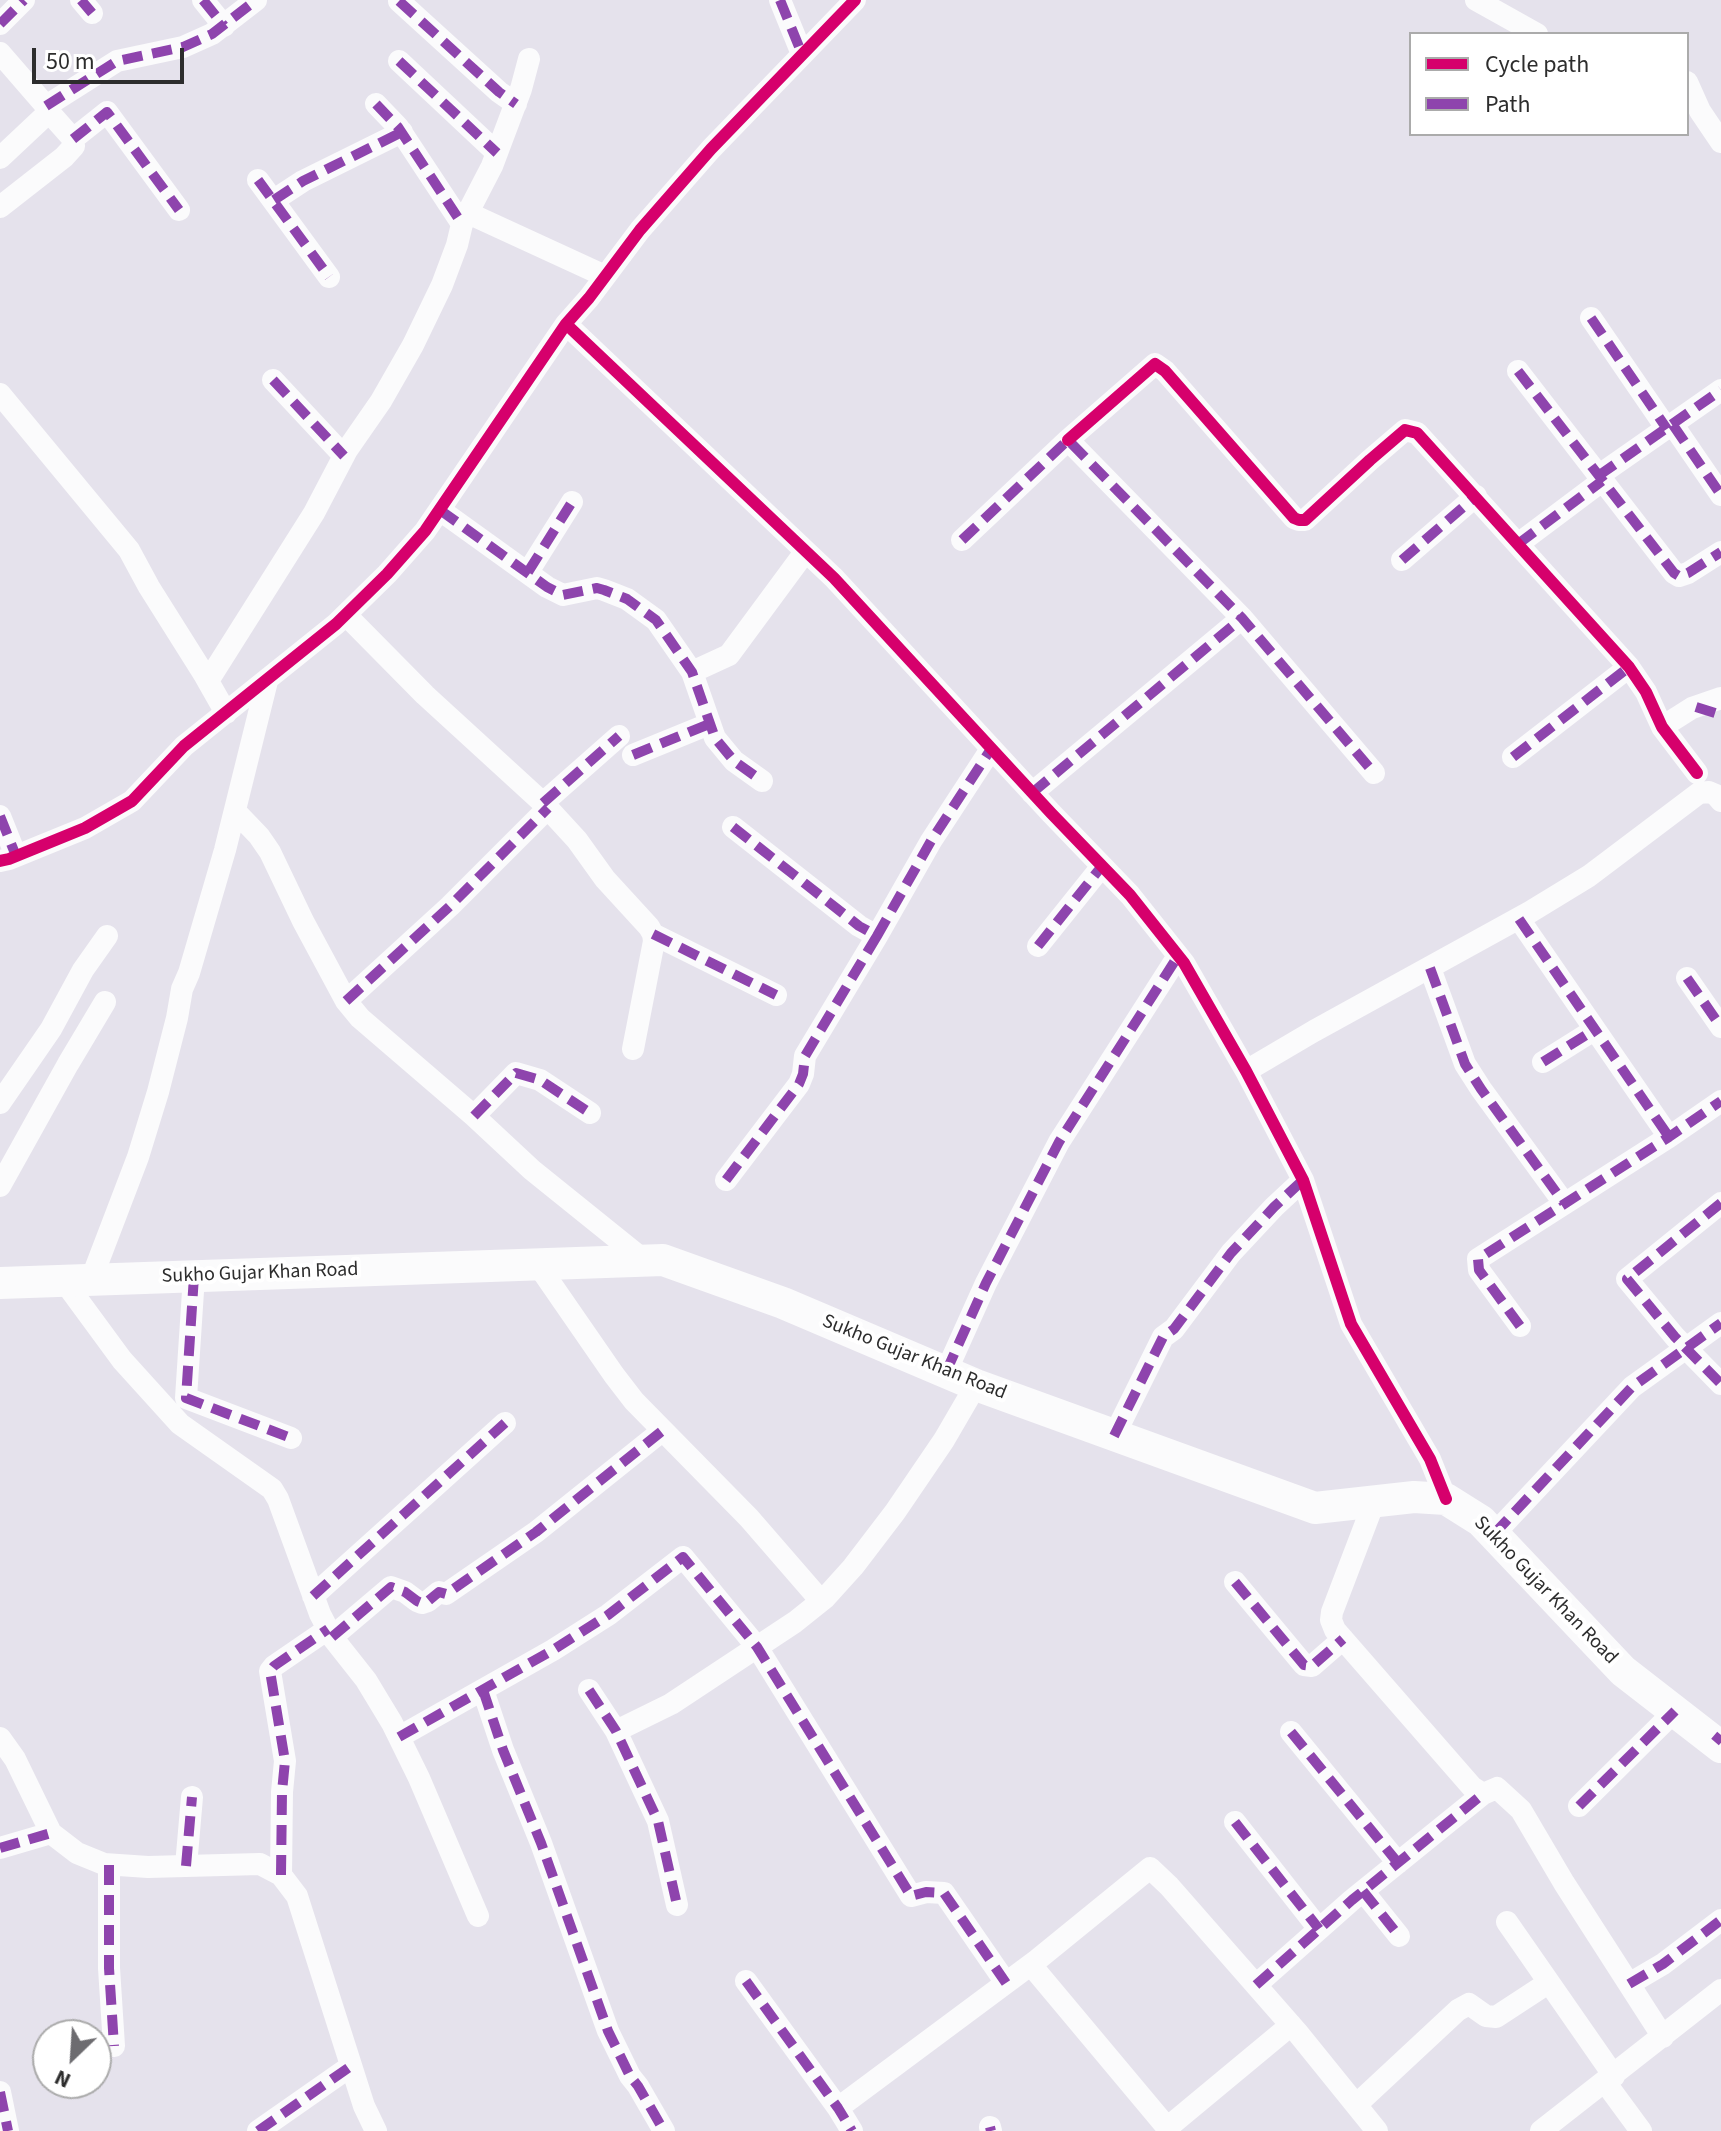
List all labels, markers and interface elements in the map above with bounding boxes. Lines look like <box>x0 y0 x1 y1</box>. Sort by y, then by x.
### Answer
scale bar <box>36 32 188 82</box>
legend <box>1409 32 1689 136</box>
text: 50 m <box>46 44 95 79</box>
text: Cycle path <box>1485 47 1589 82</box>
text: Path <box>1485 87 1531 122</box>
street label: Sukho Gujar Khan Road <box>161 1259 359 1289</box>
street label: Sukho Gujar Khan Road <box>818 1310 1010 1406</box>
street label: Sukho Gujar Khan Road <box>1468 1512 1622 1670</box>
north arrow <box>32 2019 112 2099</box>
text: N <box>49 2061 76 2097</box>

